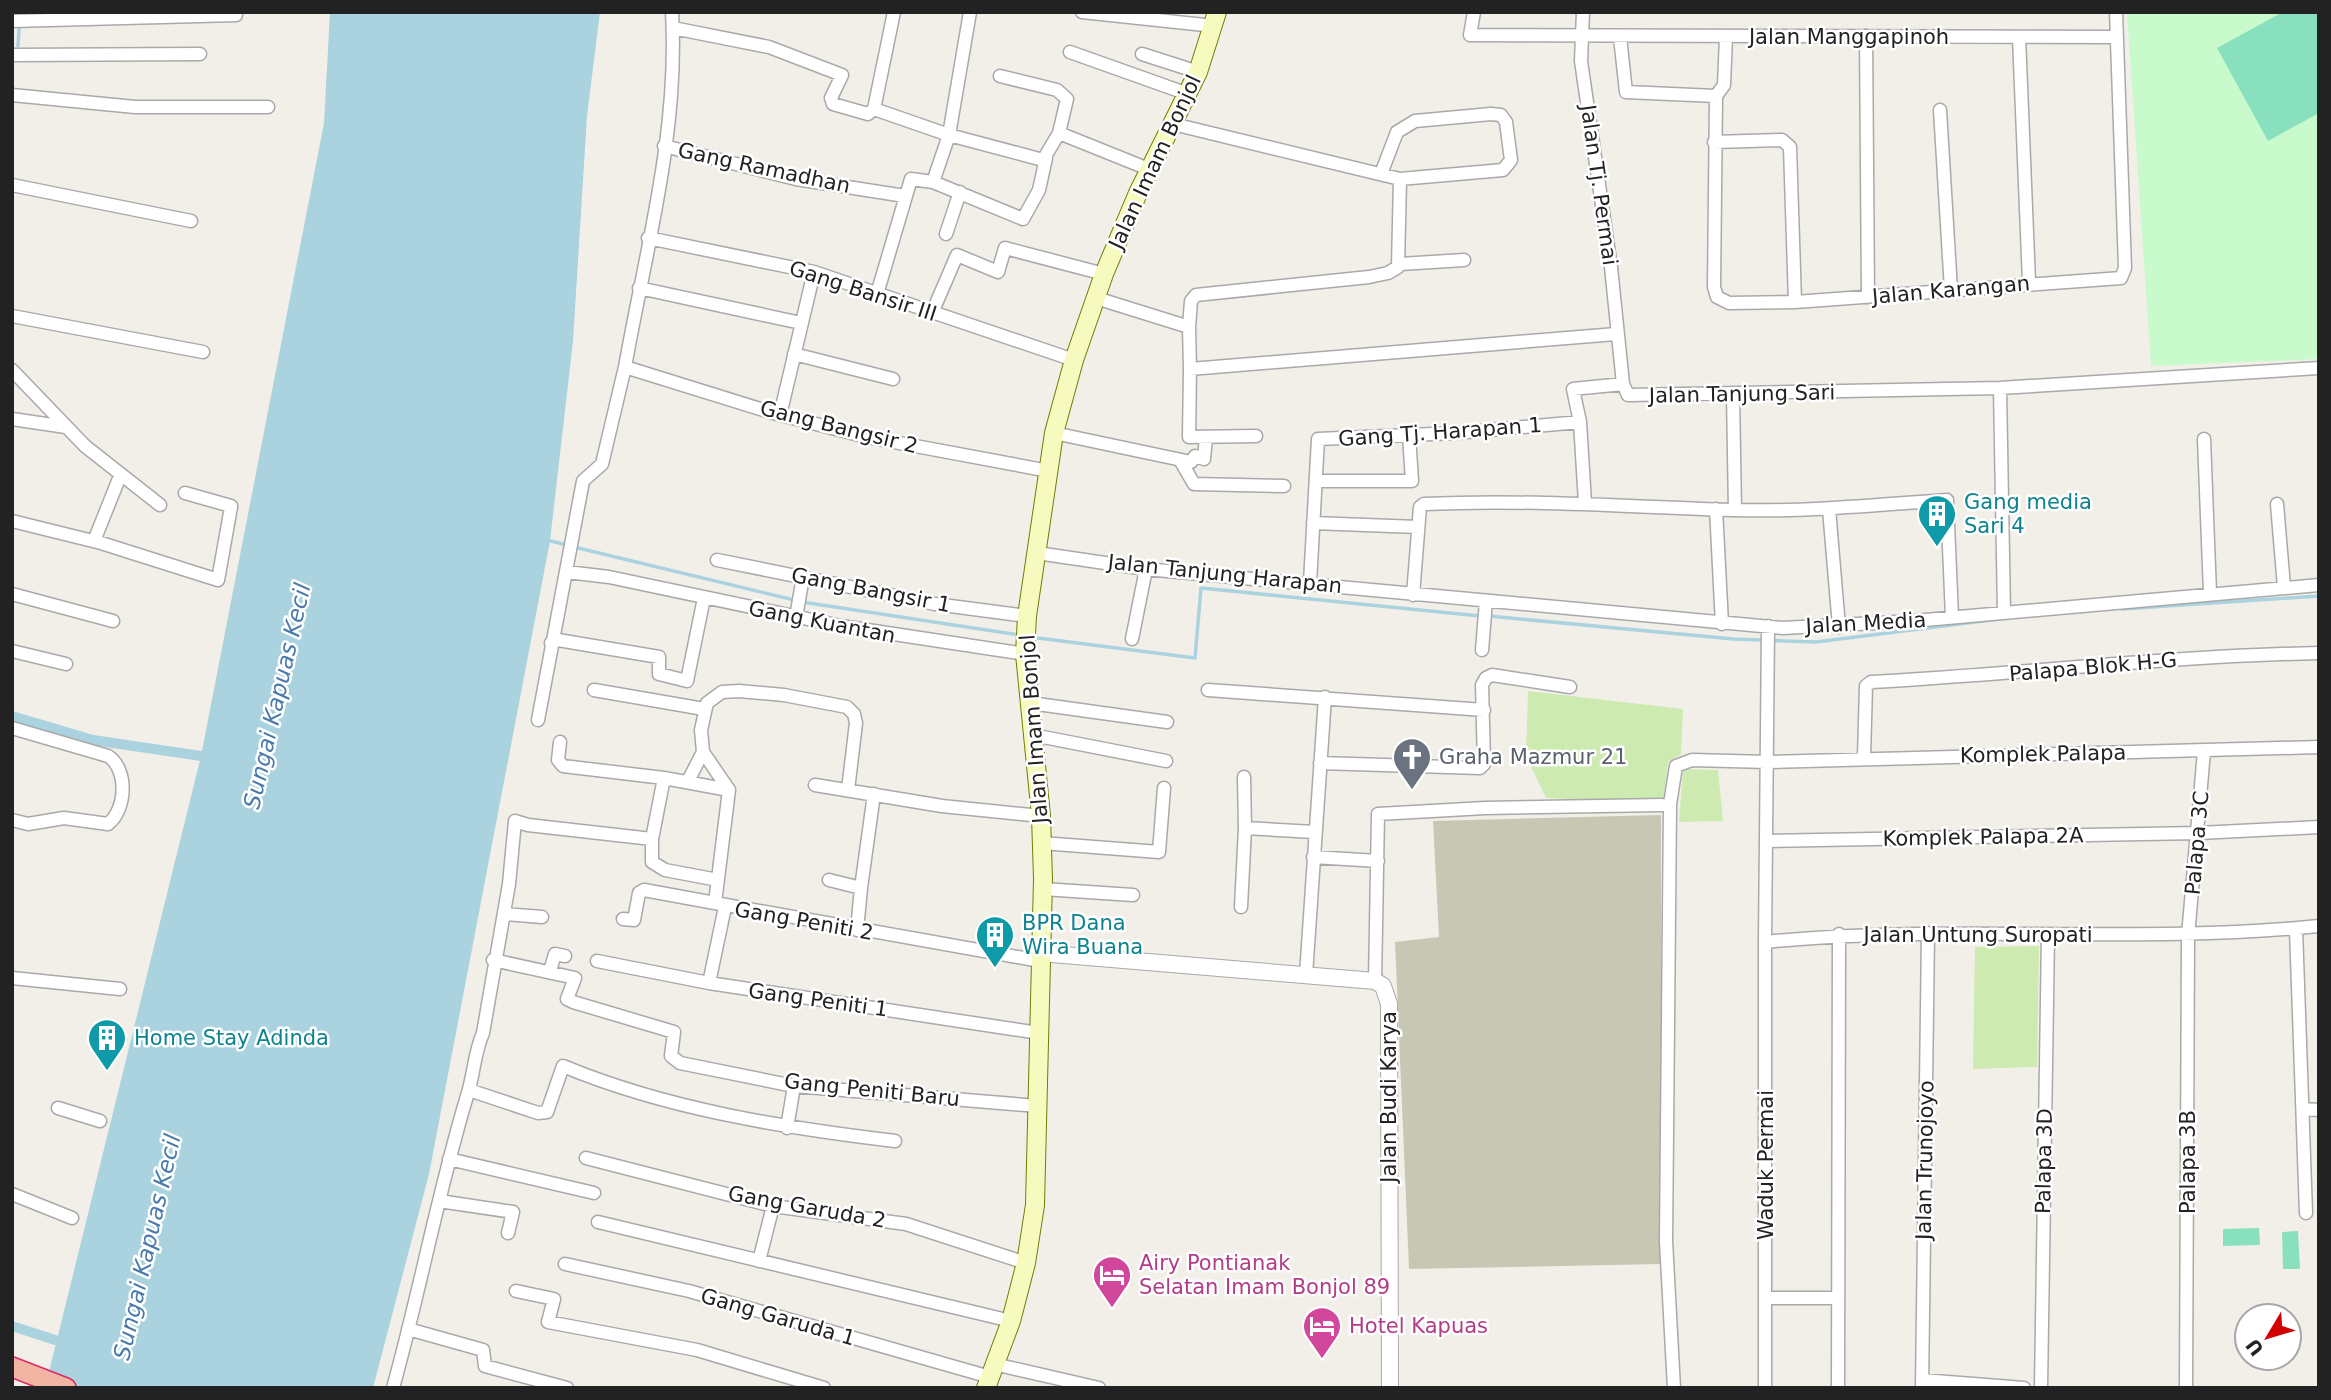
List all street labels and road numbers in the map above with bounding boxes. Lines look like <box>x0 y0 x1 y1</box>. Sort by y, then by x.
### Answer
street label: Jalan Manggapinoh <box>1747 25 1949 49</box>
street label: Jalan Imam Bonjol <box>1103 71 1206 255</box>
street label: Jalan Tj. Permai <box>1576 101 1622 267</box>
street label: Gang Ramadhan <box>676 138 852 198</box>
street label: Gang Bansir III <box>786 256 940 326</box>
street label: Jalan Karangan <box>1869 271 2031 309</box>
street label: Jalan Tanjung Sari <box>1647 380 1835 408</box>
street label: Gang Bangsir 2 <box>758 396 920 458</box>
street label: Gang Tj. Harapan 1 <box>1337 413 1543 451</box>
street label: Jalan Tanjung Harapan <box>1105 550 1343 598</box>
street label: Gang Bangsir 1 <box>789 563 953 617</box>
street label: Gang Kuantan <box>747 596 897 648</box>
street label: Jalan Media <box>1803 608 1927 638</box>
street label: Jalan Imam Bonjol <box>1015 634 1053 826</box>
street label: Palapa Blok H-G <box>2008 648 2178 686</box>
street label: Komplek Palapa <box>1960 741 2126 767</box>
street label: Palapa 3C <box>2181 790 2213 896</box>
street label: Komplek Palapa 2A <box>1882 823 2084 851</box>
street label: Gang Peniti 2 <box>733 897 875 945</box>
street label: Jalan Untung Suropati <box>1861 923 2093 947</box>
street label: Gang Peniti 1 <box>747 978 889 1022</box>
street label: Jalan Budi Karya <box>1377 1011 1401 1185</box>
street label: Gang Peniti Baru <box>783 1069 961 1111</box>
street label: Jalan Trunojoyo <box>1912 1080 1938 1242</box>
street label: Waduk Permai <box>1754 1090 1778 1240</box>
street label: Palapa 3D <box>2031 1108 2057 1214</box>
street label: Palapa 3B <box>2176 1110 2200 1214</box>
street label: Gang Garuda 2 <box>726 1181 888 1233</box>
street label: Gang Garuda 1 <box>698 1283 858 1351</box>

